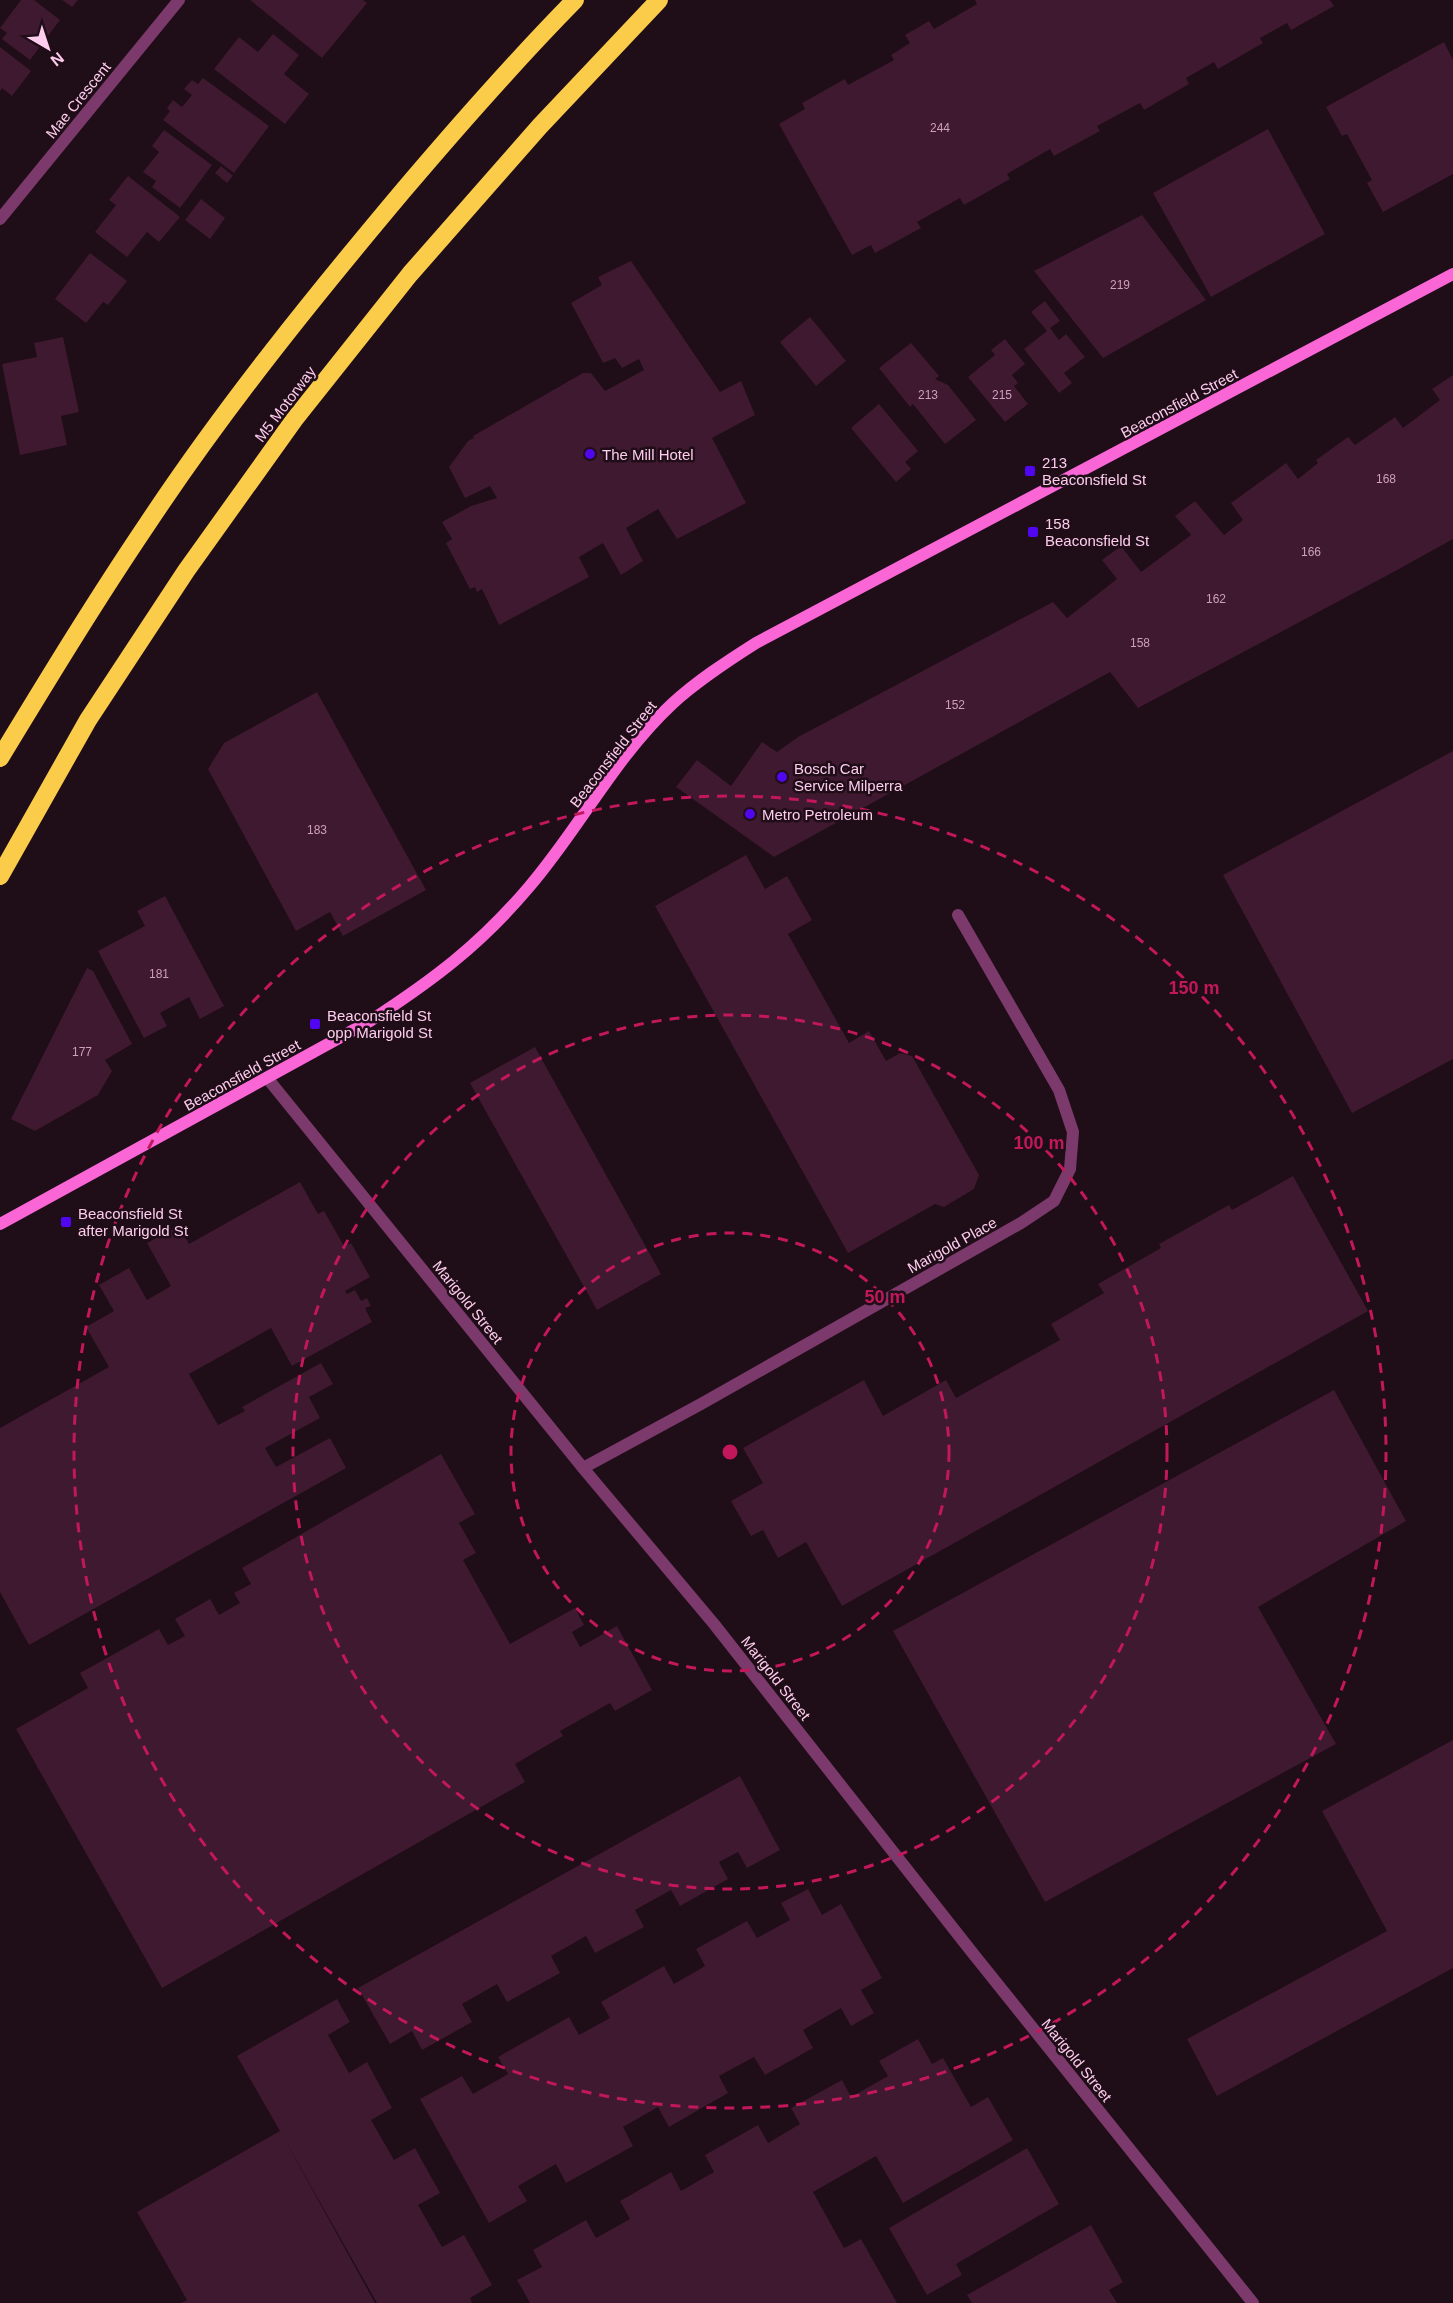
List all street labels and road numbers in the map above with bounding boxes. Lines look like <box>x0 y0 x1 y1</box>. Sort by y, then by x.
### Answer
street label: Mae Crescent <box>42 58 115 142</box>
street label: M5 Motorway <box>251 363 319 445</box>
street label: Beaconsfield Street <box>1118 365 1241 441</box>
street label: Beaconsfield Street <box>566 697 660 810</box>
street label: Beaconsfield Street <box>181 1036 304 1114</box>
street label: Marigold Place <box>904 1214 1000 1276</box>
street label: Marigold Street <box>429 1257 507 1348</box>
street label: Marigold Street <box>738 1633 815 1724</box>
street label: Marigold Street <box>1038 2015 1116 2106</box>

